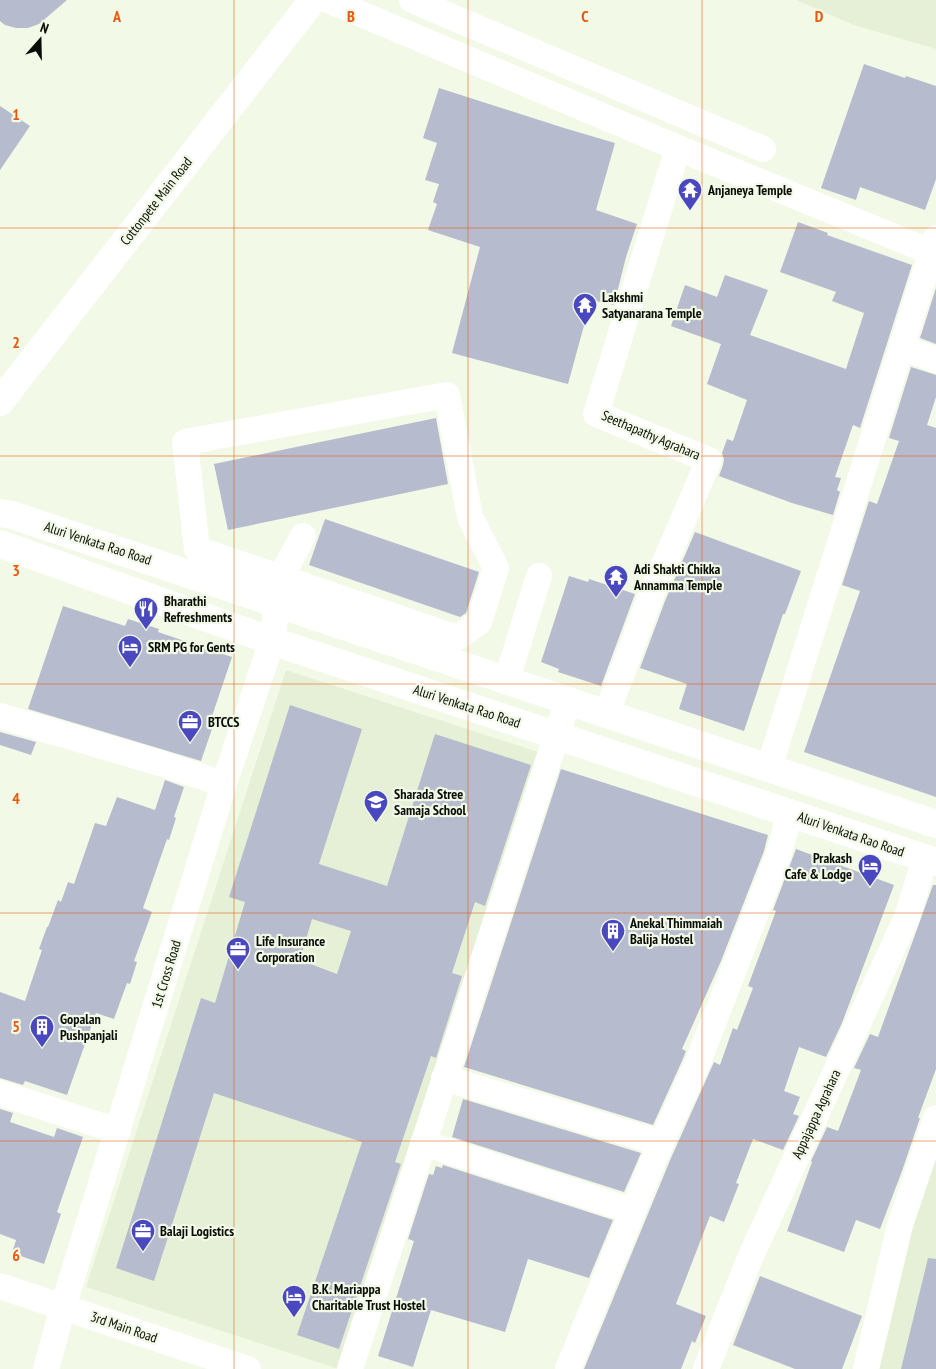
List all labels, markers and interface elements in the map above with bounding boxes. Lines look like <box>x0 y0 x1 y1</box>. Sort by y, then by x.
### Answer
text: A <box>112 6 122 26</box>
text: B <box>347 6 355 26</box>
text: C <box>581 6 589 26</box>
text: D <box>815 6 824 26</box>
north arrow <box>15 15 65 65</box>
text: N <box>38 18 51 38</box>
text: 1 <box>12 104 20 124</box>
street label: Cottonpete Main Road <box>116 153 196 249</box>
temple icon: Anjaneya Temple <box>677 177 703 211</box>
place label: Anjaneya Temple <box>707 181 792 199</box>
place label: Lakshmi Satyanarana Temple <box>602 288 702 322</box>
temple icon: Lakshmi Satyanarana Temple <box>572 292 598 326</box>
text: 2 <box>12 332 20 352</box>
street label: Seethapathy Agrahara <box>599 406 703 464</box>
street label: Aluri Venkata Rao Road <box>42 517 154 569</box>
text: 3 <box>12 560 20 580</box>
place label: Adi Shakti Chikka Annamma Temple <box>633 560 722 594</box>
temple icon: Adi Shakti Chikka Annamma Temple <box>603 564 629 598</box>
place label: Bharathi Refreshments <box>164 592 232 626</box>
restaurant icon: Bharathi Refreshments <box>133 596 159 630</box>
hotel icon: SRM PG for Gents <box>117 634 143 668</box>
place label: SRM PG for Gents <box>148 638 235 656</box>
street label: Aluri Venkata Rao Road <box>411 680 523 732</box>
office icon: BTCCS <box>177 709 203 743</box>
place label: BTCCS <box>208 713 239 731</box>
place label: Sharada Stree Samaja School <box>394 785 467 819</box>
text: 4 <box>12 788 20 808</box>
school or university icon: Sharada Stree Samaja School <box>363 789 389 823</box>
street label: Aluri Venkata Rao Road <box>795 807 907 861</box>
place label: Prakash Cafe & Lodge <box>785 849 852 883</box>
hotel icon: Prakash Cafe & Lodge <box>857 853 883 887</box>
place label: Anekal Thimmaiah Balija Hostel <box>629 914 722 948</box>
building icon: Anekal Thimmaiah Balija Hostel <box>600 918 626 952</box>
place label: Life Insurance Corporation <box>256 932 325 966</box>
office icon: Life Insurance Corporation <box>225 936 251 970</box>
street label: 1st Cross Road <box>147 938 185 1010</box>
place label: Gopalan Pushpanjali <box>60 1010 118 1044</box>
building icon: Gopalan Pushpanjali <box>29 1014 55 1048</box>
text: 5 <box>12 1016 20 1036</box>
street label: Appajappa Agrahara <box>787 1066 845 1162</box>
office icon: Balaji Logistics <box>130 1218 156 1252</box>
place label: Balaji Logistics <box>160 1222 234 1240</box>
text: 6 <box>12 1245 20 1265</box>
place label: B.K. Mariappa Charitable Trust Hostel <box>312 1280 426 1314</box>
hotel icon: B.K. Mariappa Charitable Trust Hostel <box>281 1284 307 1318</box>
street label: 3rd Main Road <box>88 1307 160 1347</box>

